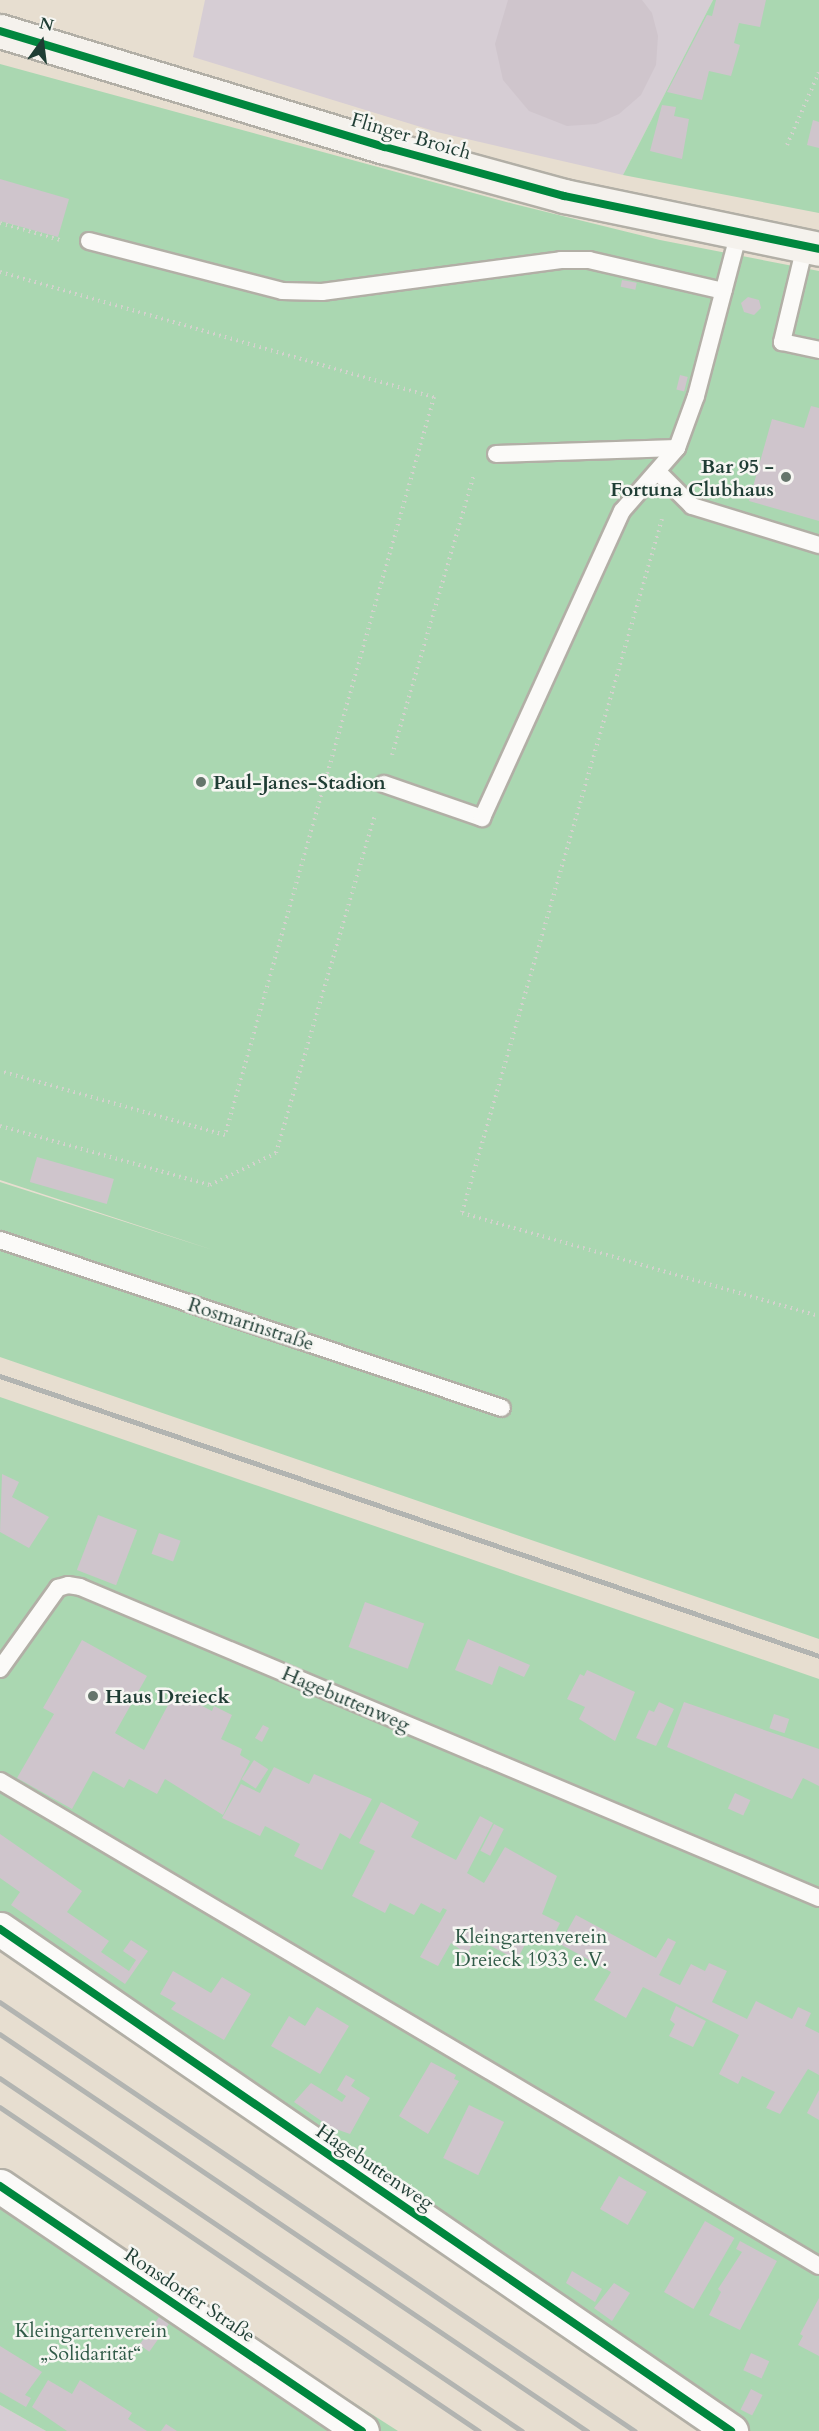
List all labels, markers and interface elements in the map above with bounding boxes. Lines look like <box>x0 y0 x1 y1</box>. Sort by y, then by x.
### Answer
north arrow <box>12 12 72 72</box>
text: N <box>37 12 56 37</box>
street label: Flinger Broich <box>348 107 474 165</box>
place label: Bar 95 - Fortuna Clubhaus <box>610 454 774 501</box>
marker: Bar 95 - Fortuna Clubhaus <box>779 470 793 484</box>
place label: Paul-Janes-Stadion <box>213 770 386 794</box>
marker: Paul-Janes-Stadion <box>194 775 208 789</box>
street label: Rosmarinstraße <box>185 1292 317 1356</box>
street label: Hagebuttenweg <box>278 1661 414 1737</box>
place label: Haus Dreieck <box>105 1684 230 1708</box>
marker: Haus Dreieck <box>86 1689 100 1703</box>
park label: Kleingartenverein Dreieck 1933 e.V. <box>455 1924 607 1971</box>
street label: Hagebuttenweg <box>312 2119 438 2215</box>
street label: Ronsdorfer Straße <box>120 2242 260 2348</box>
park label: Kleingartenverein „Solidarität“ <box>15 2318 167 2365</box>

